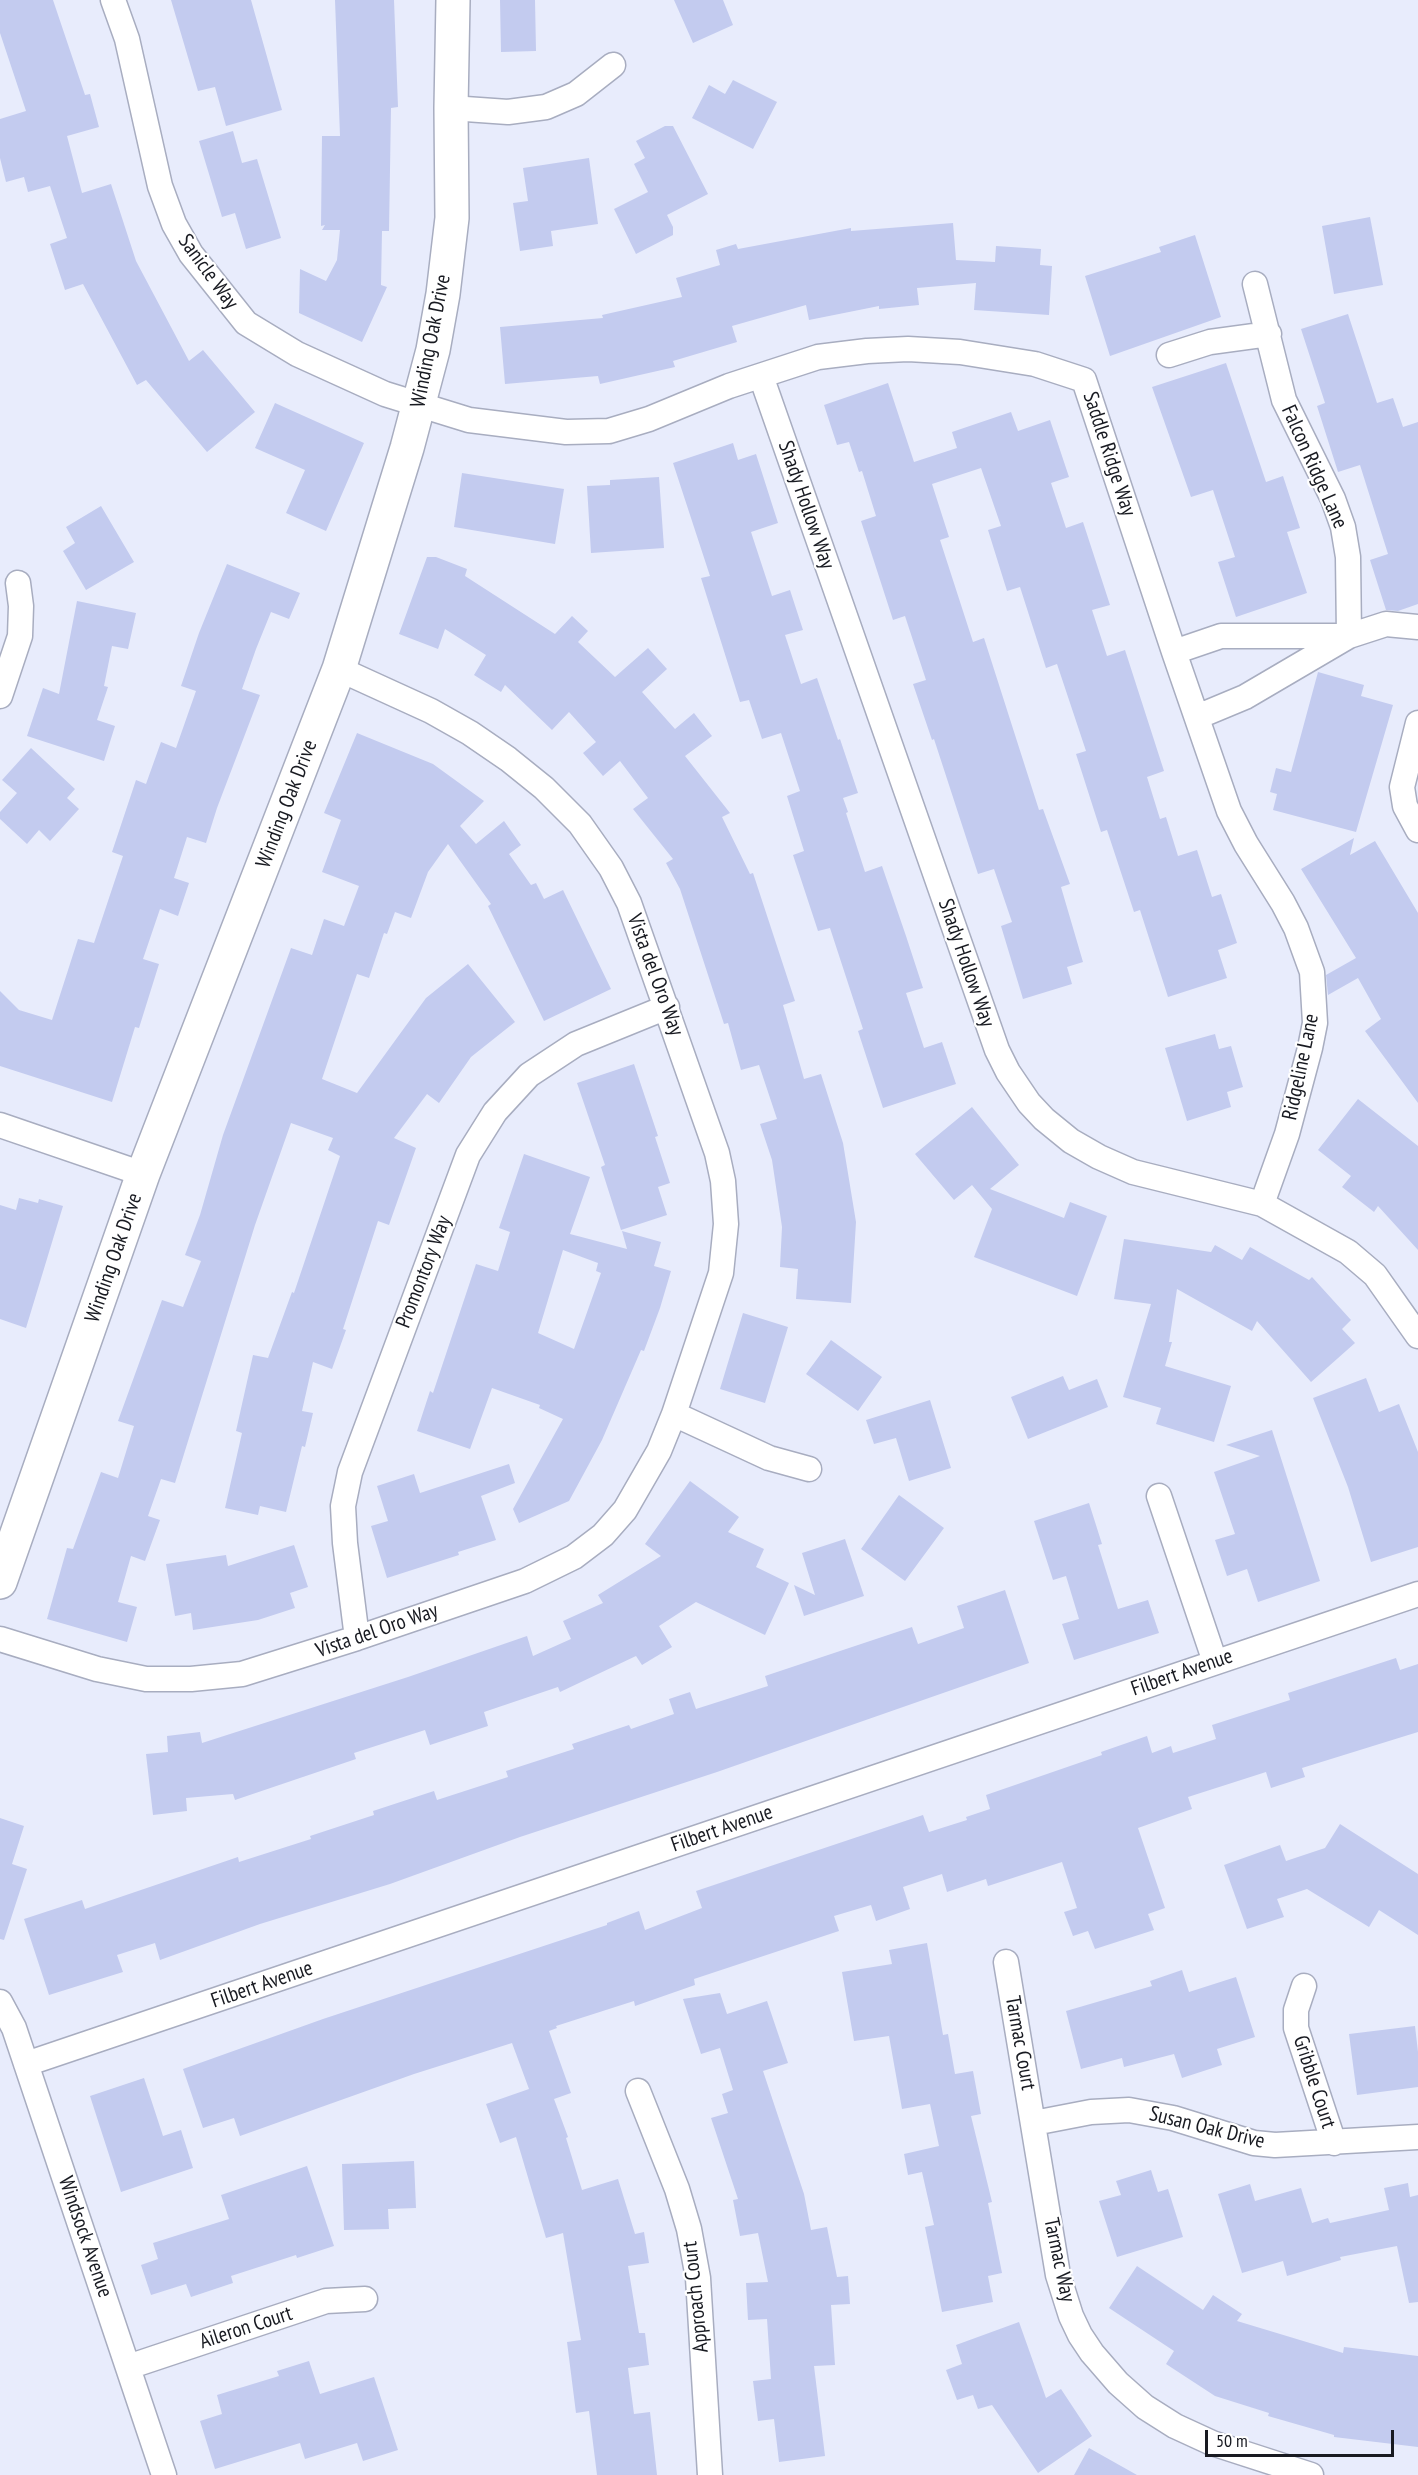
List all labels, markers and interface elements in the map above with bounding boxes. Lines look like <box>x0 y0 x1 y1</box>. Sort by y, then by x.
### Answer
street label: Sanicle Way <box>172 230 244 314</box>
street label: Winding Oak Drive <box>406 272 456 410</box>
street label: Saddle Ridge Way <box>1077 389 1141 519</box>
street label: Falcon Ridge Lane <box>1276 401 1352 533</box>
street label: Shady Hollow Way <box>772 438 840 572</box>
street label: Winding Oak Drive <box>251 736 323 872</box>
street label: Shady Hollow Way <box>932 896 1000 1030</box>
street label: Vista del Oro Way <box>621 911 689 1039</box>
street label: Ridgeline Lane <box>1277 1012 1325 1122</box>
street label: Winding Oak Drive <box>80 1190 148 1326</box>
street label: Promontory Way <box>391 1212 457 1332</box>
street label: Vista del Oro Way <box>313 1598 441 1664</box>
street label: Filbert Avenue <box>1128 1644 1236 1702</box>
street label: Filbert Avenue <box>668 1800 776 1858</box>
street label: Filbert Avenue <box>208 1956 316 2014</box>
street label: Tarmac Court <box>999 1994 1041 2092</box>
street label: Gribble Court <box>1287 2032 1341 2132</box>
street label: Susan Oak Drive <box>1147 2102 1267 2154</box>
street label: Windsock Avenue <box>53 2173 117 2301</box>
street label: Tarmac Way <box>1038 2216 1080 2304</box>
street label: Approach Court <box>678 2240 714 2354</box>
street label: Aileron Court <box>197 2301 295 2355</box>
scale bar <box>1208 2418 1397 2456</box>
text: 50 m <box>1216 2429 1248 2452</box>

